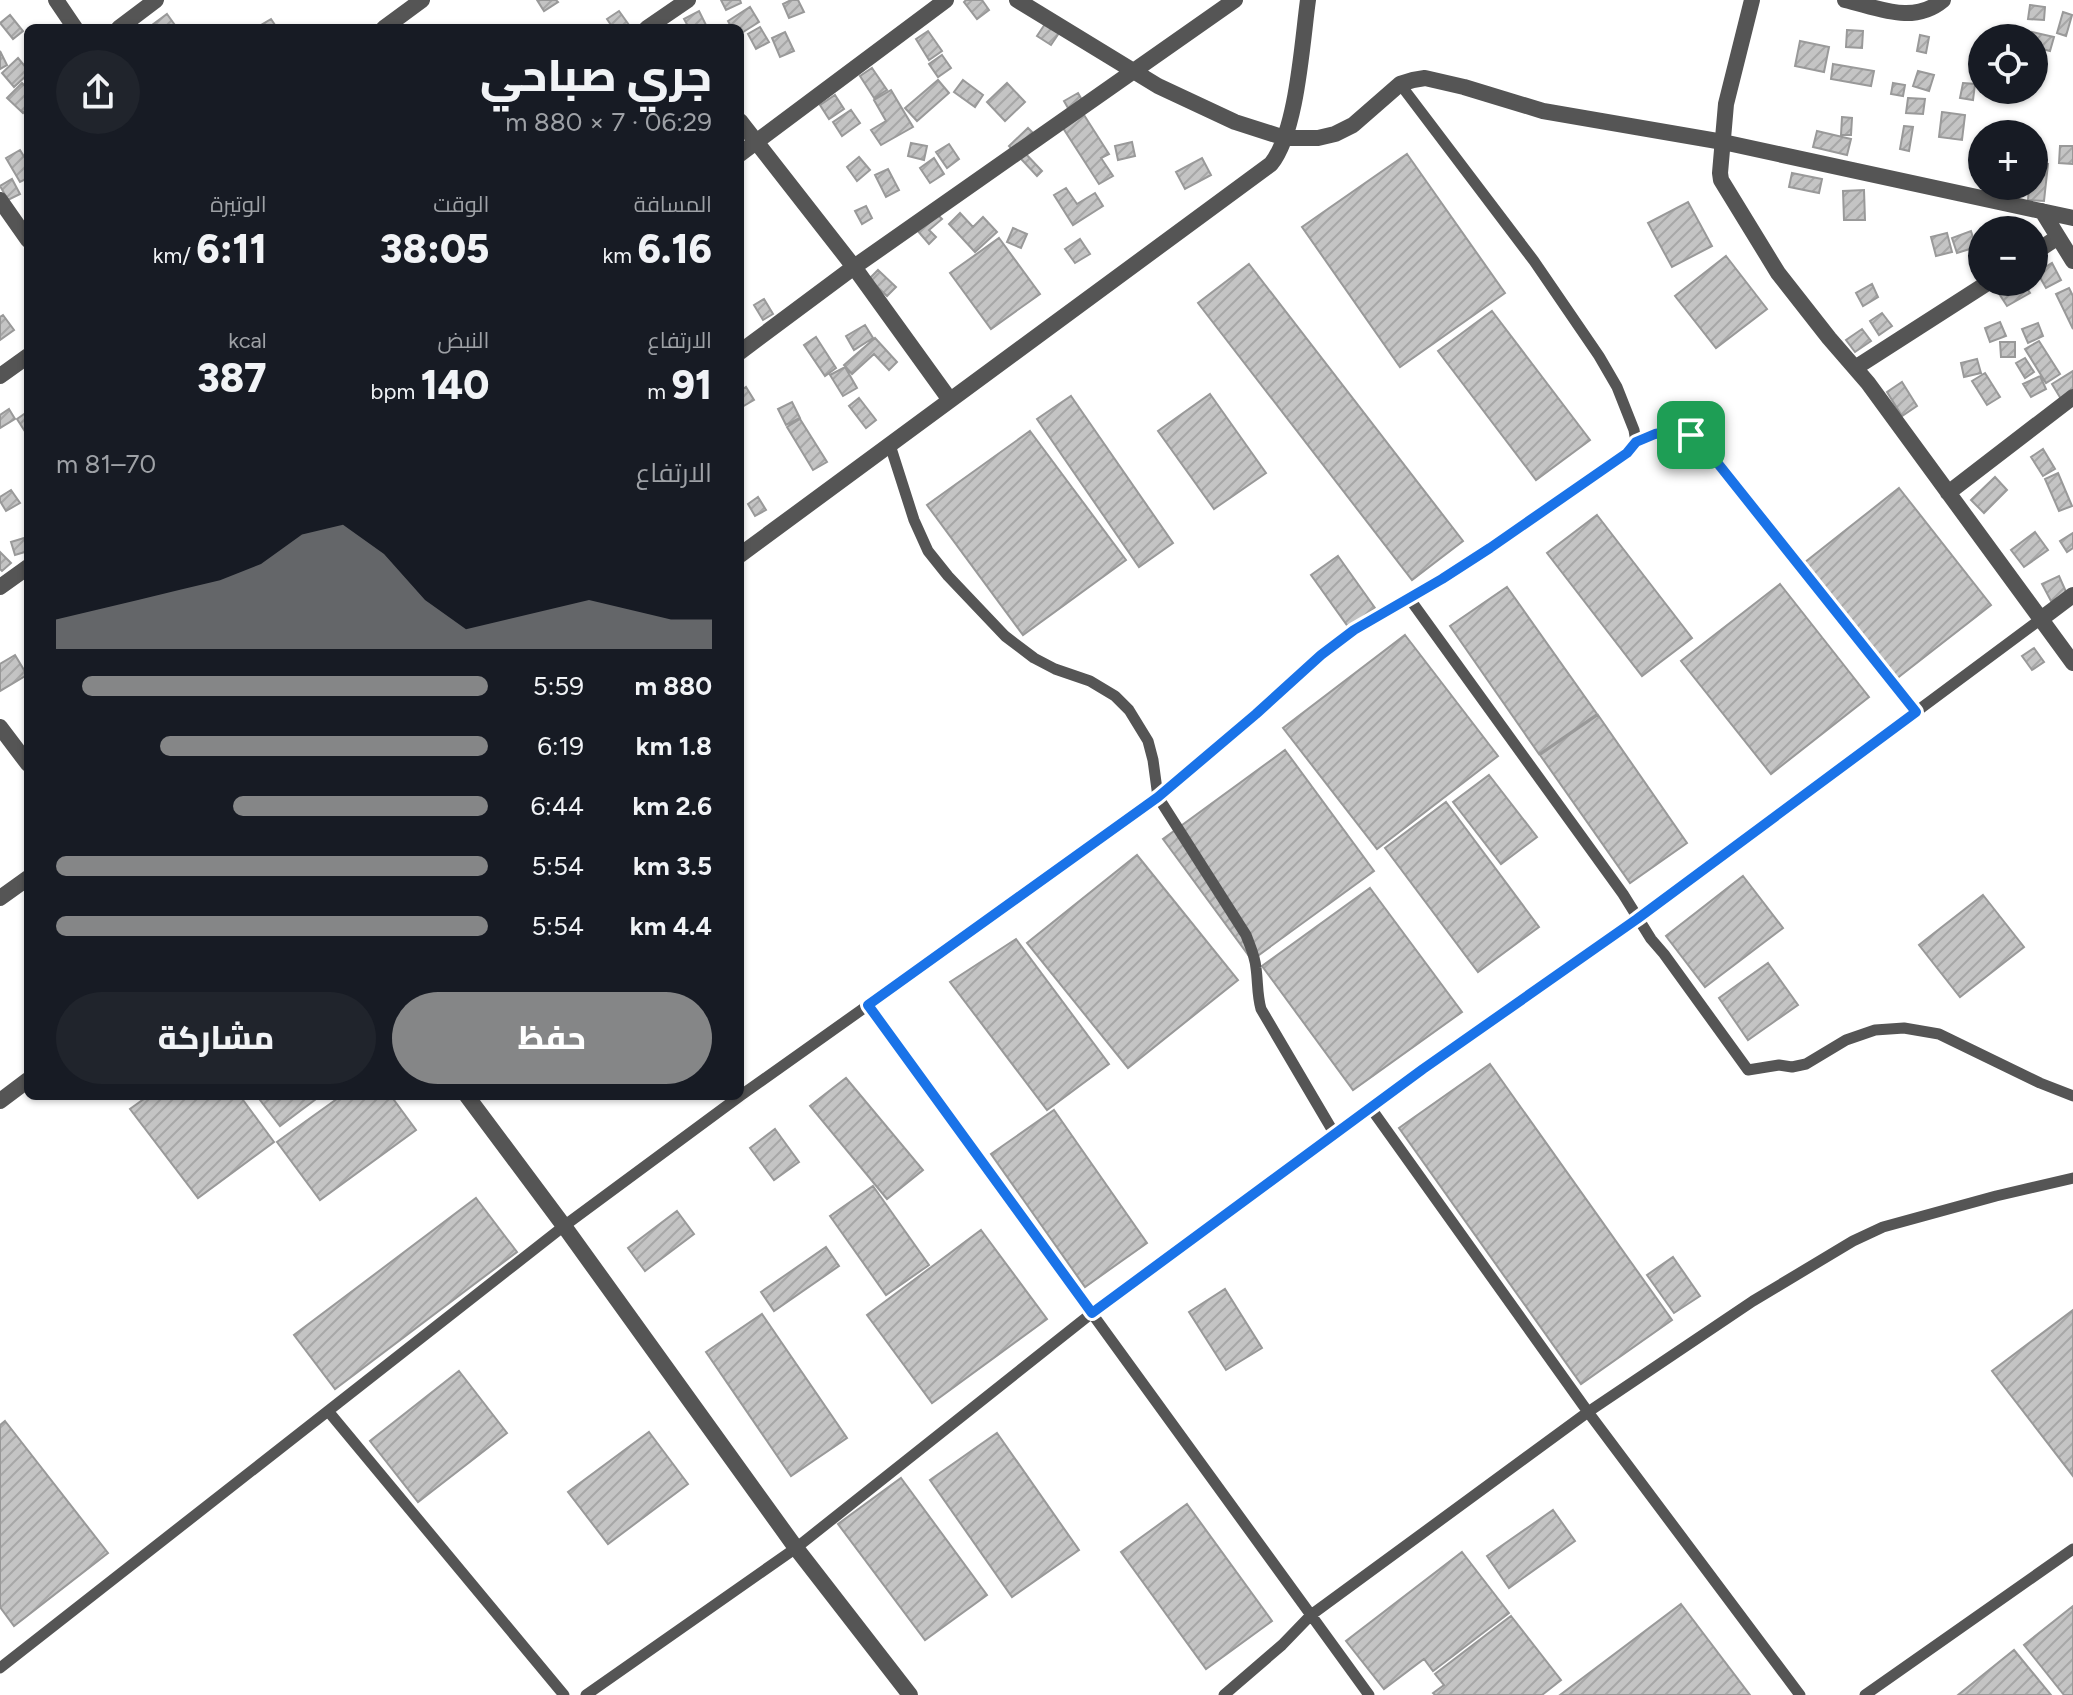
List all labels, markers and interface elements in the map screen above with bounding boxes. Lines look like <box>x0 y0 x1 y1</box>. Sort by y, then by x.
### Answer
map controls <box>1968 24 2048 296</box>
button: locate <box>1968 24 2048 104</box>
text: جري صباحي <box>480 49 712 102</box>
button: share <box>56 50 140 134</box>
text: 06:29 · 7 × 880 m <box>505 106 712 138</box>
button: + <box>1968 120 2048 200</box>
text: الوتيرة <box>210 191 267 218</box>
text: الوقت <box>433 191 489 218</box>
text: المسافة <box>634 191 712 218</box>
button: − <box>1968 216 2048 296</box>
text: 6:11 <box>196 225 267 273</box>
text: 38:05 <box>380 225 489 273</box>
text: 6.16 <box>637 225 712 273</box>
text: /km <box>153 242 196 269</box>
text: km <box>603 242 637 269</box>
text: kcal <box>228 327 267 354</box>
text: النبض <box>438 327 489 354</box>
text: الارتفاع <box>648 327 712 354</box>
text: 387 <box>197 354 267 402</box>
text: 140 <box>421 361 489 409</box>
text: 91 <box>672 361 712 409</box>
text: bpm <box>371 378 421 405</box>
text: m <box>647 378 672 405</box>
pin <box>1657 401 1725 469</box>
icon: arrive <box>1669 413 1713 457</box>
text: 70–81 m <box>56 448 156 480</box>
text: الارتفاع <box>636 457 712 489</box>
text: 5:59 <box>533 670 584 702</box>
text: 880 m <box>634 670 712 702</box>
text: 6:19 <box>537 730 584 762</box>
text: 1.8 km <box>636 730 712 762</box>
text: 6:44 <box>530 790 584 822</box>
text: 2.6 km <box>633 790 712 822</box>
text: 5:54 <box>531 850 584 882</box>
text: 3.5 km <box>633 850 712 882</box>
text: 5:54 <box>531 910 584 942</box>
text: 4.4 km <box>630 910 712 942</box>
button: مشاركة <box>56 992 376 1084</box>
button: حفظ <box>392 992 712 1084</box>

